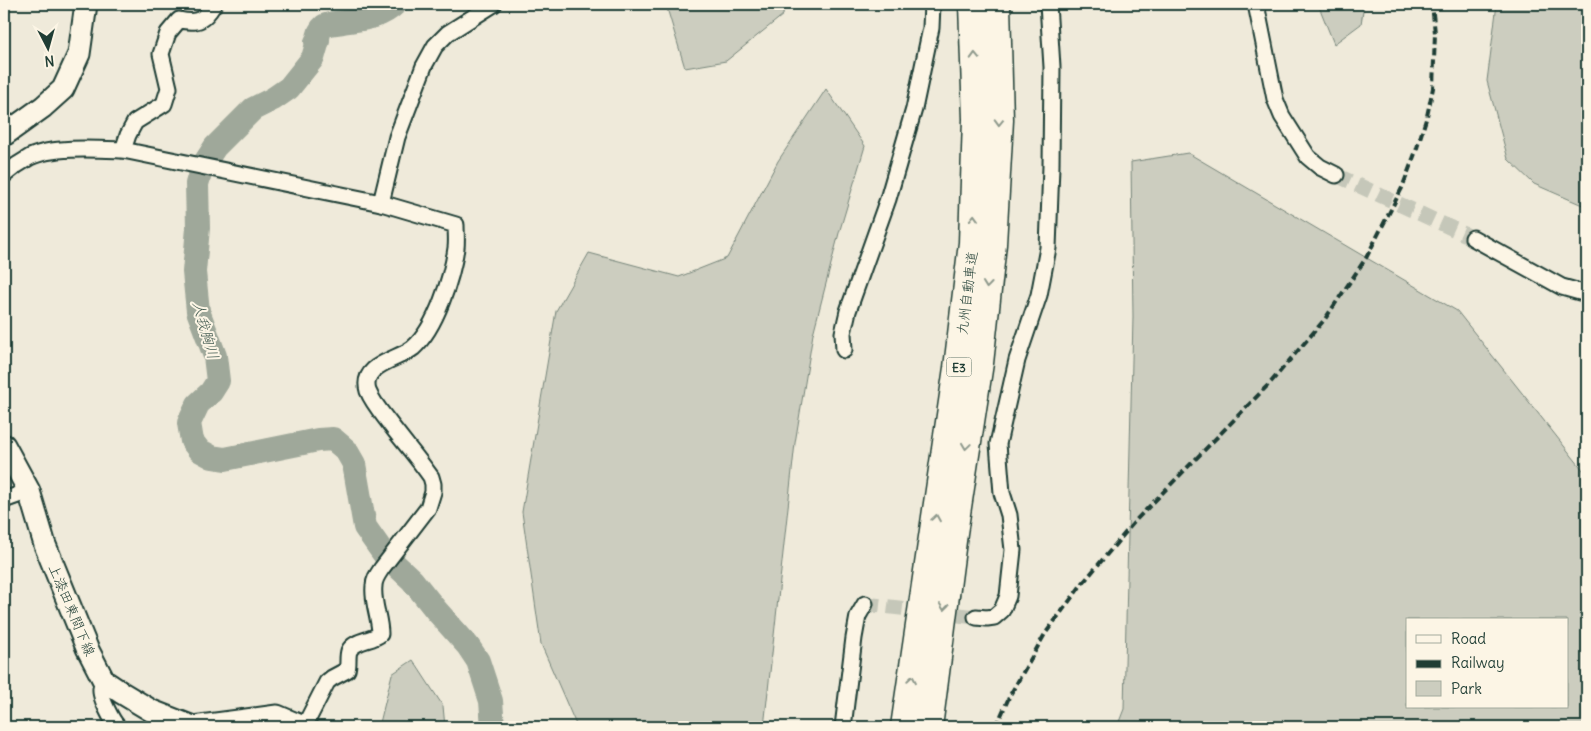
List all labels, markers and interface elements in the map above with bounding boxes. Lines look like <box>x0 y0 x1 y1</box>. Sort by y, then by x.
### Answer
north arrow <box>22 22 72 72</box>
text: N <box>44 51 55 70</box>
one-way arrow <box>969 52 980 60</box>
one-way arrow <box>993 119 1004 127</box>
one-way arrow <box>968 214 979 222</box>
street label: 九州自動車道 <box>953 250 981 336</box>
one-way arrow <box>982 281 993 289</box>
water label: 人我胸川 <box>189 299 223 361</box>
road number: E3 <box>946 358 972 377</box>
one-way arrow <box>962 441 972 450</box>
one-way arrow <box>930 514 941 522</box>
street label: 上漆田東間下線 <box>45 561 99 659</box>
one-way arrow <box>939 603 950 611</box>
legend <box>1406 618 1568 708</box>
text: Road <box>1451 629 1486 648</box>
text: Railway <box>1451 653 1505 672</box>
one-way arrow <box>906 675 916 683</box>
text: Park <box>1451 679 1482 698</box>

